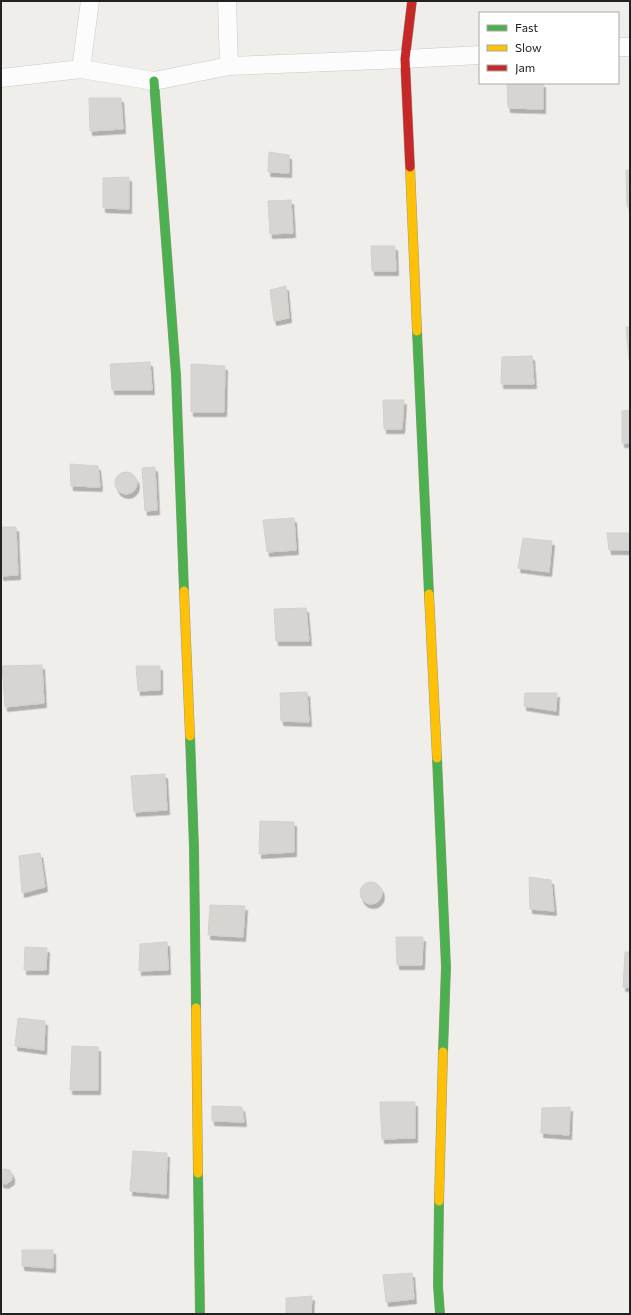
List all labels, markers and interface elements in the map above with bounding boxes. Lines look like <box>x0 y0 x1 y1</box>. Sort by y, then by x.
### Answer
legend <box>479 12 619 84</box>
text: Fast <box>515 20 538 34</box>
text: Slow <box>515 40 542 54</box>
text: Jam <box>515 60 535 75</box>

